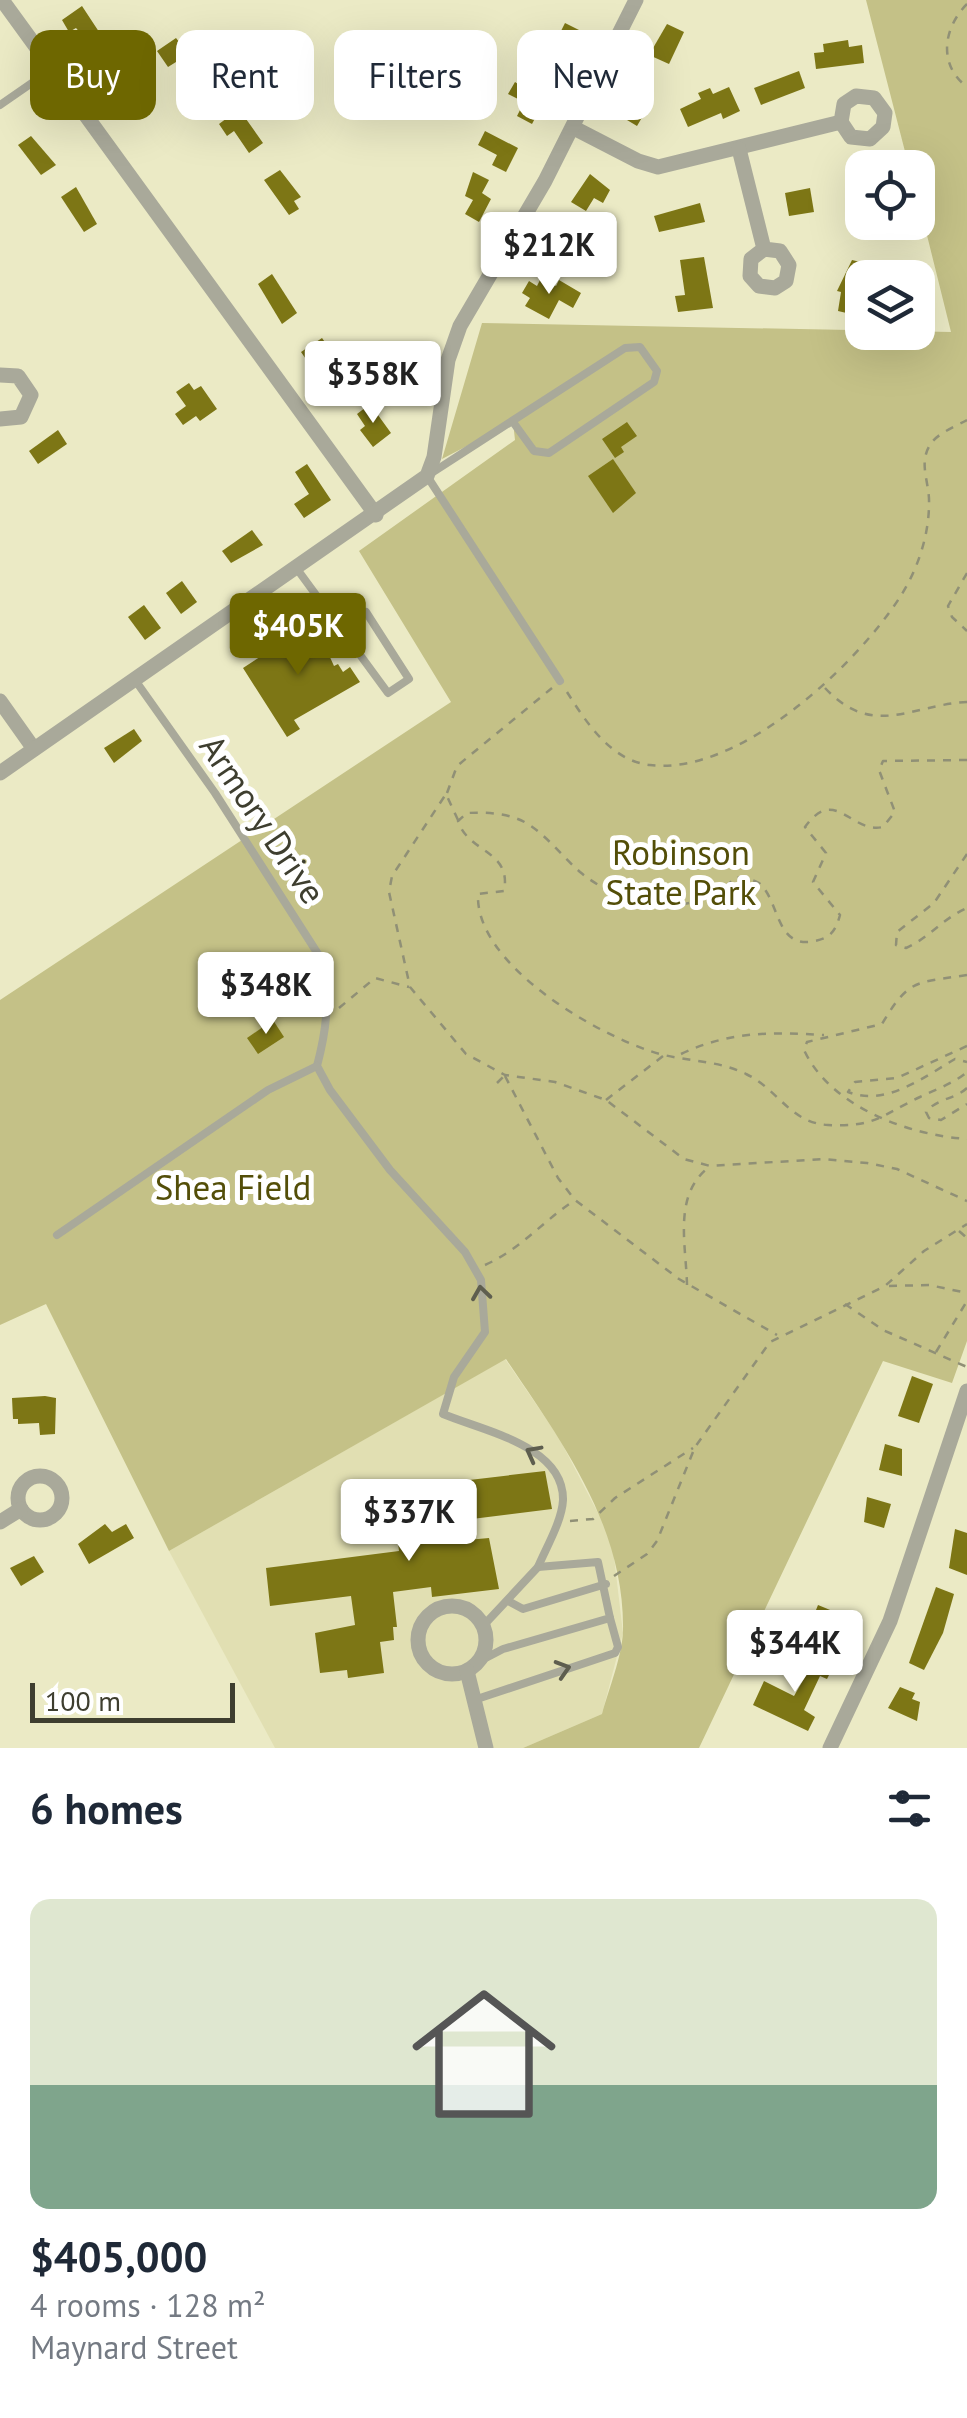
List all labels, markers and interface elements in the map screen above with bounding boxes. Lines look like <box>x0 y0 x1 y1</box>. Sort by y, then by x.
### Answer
chip: Buy <box>30 30 156 120</box>
chip: Rent <box>176 30 314 120</box>
chip: Filters <box>334 30 497 120</box>
chip: New <box>517 30 654 120</box>
map controls <box>845 150 935 350</box>
button: locate <box>845 150 935 240</box>
pin: $212K <box>479 212 619 297</box>
text: $212K <box>503 223 595 265</box>
button: layers <box>845 260 935 350</box>
pin: $358K <box>303 341 443 426</box>
text: $358K <box>327 352 419 394</box>
pin: $405K <box>228 593 368 678</box>
text: $405K <box>252 604 344 646</box>
street label: Armory Drive <box>190 726 336 912</box>
park label: Robinson State Park <box>606 829 757 915</box>
pin: $348K <box>196 952 336 1037</box>
text: $348K <box>220 963 312 1005</box>
park label: Shea Field <box>155 1164 311 1210</box>
one-way arrow <box>471 1285 492 1301</box>
one-way arrow <box>525 1446 543 1465</box>
pin: $337K <box>339 1479 479 1564</box>
text: $337K <box>363 1490 455 1532</box>
pin: $344K <box>725 1610 865 1695</box>
text: $344K <box>749 1621 841 1663</box>
one-way arrow <box>554 1660 571 1681</box>
scale bar <box>30 1678 235 1722</box>
text: 100 m <box>45 1682 121 1719</box>
text: 6 homes <box>30 1781 183 1836</box>
icon: filters <box>882 1781 937 1836</box>
icon: home <box>394 1964 574 2144</box>
text: $405,000 <box>30 2229 207 2284</box>
text: 4 rooms · 128 m² <box>30 2284 266 2326</box>
text: Maynard Street <box>30 2326 238 2368</box>

